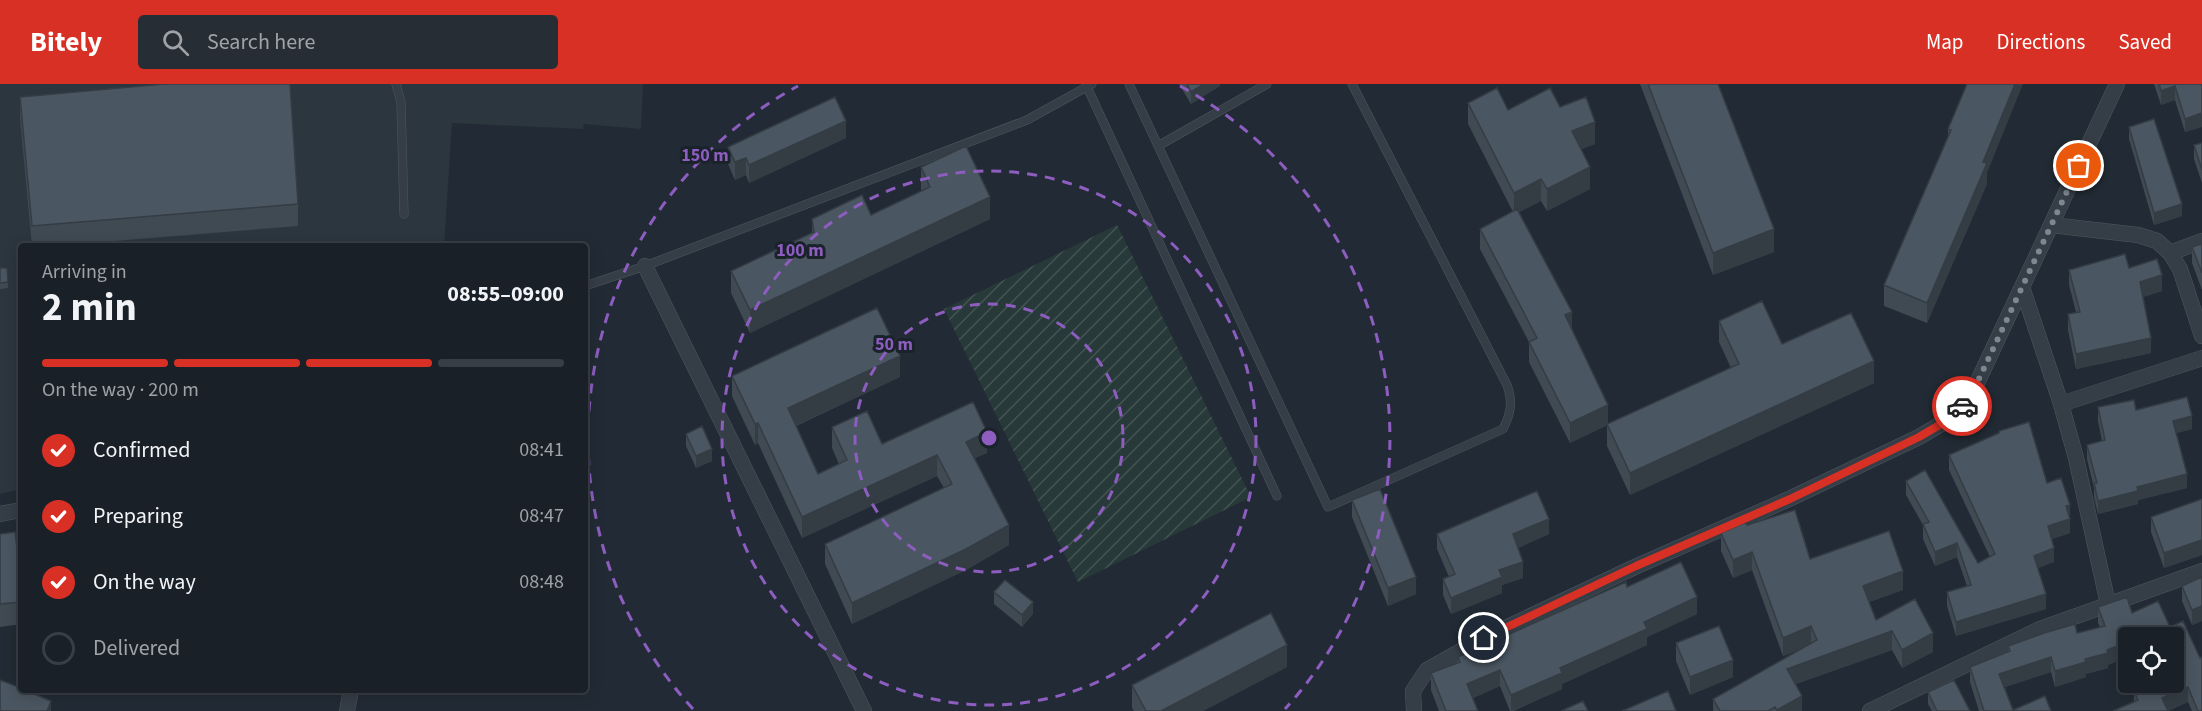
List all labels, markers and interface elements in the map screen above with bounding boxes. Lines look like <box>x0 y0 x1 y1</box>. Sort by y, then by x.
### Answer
search box <box>138 15 558 69</box>
text: Bitely <box>30 22 102 62</box>
icon: search <box>159 26 192 59</box>
text: Search here <box>207 26 315 58</box>
text: Map <box>1926 27 1964 57</box>
text: Directions <box>1997 27 2085 57</box>
text: Saved <box>2118 27 2172 57</box>
pin <box>2053 140 2104 191</box>
text: 150 m <box>681 143 729 168</box>
icon: bag <box>2062 149 2095 182</box>
text: 100 m <box>776 238 824 263</box>
text: Arriving in <box>42 258 127 286</box>
text: 08:55–09:00 <box>447 278 564 310</box>
text: 2 min <box>42 280 137 336</box>
text: 50 m <box>875 332 913 357</box>
text: On the way · 200 m <box>42 376 199 404</box>
courier <box>1932 376 1992 436</box>
icon: car <box>1946 390 1979 423</box>
centre of rings <box>979 428 999 448</box>
icon: check <box>42 434 75 467</box>
text: Confirmed <box>93 434 190 466</box>
text: 08:41 <box>519 436 564 464</box>
icon: check <box>42 500 75 533</box>
text: Preparing <box>93 500 183 532</box>
text: 08:47 <box>519 502 564 530</box>
icon: check <box>42 566 75 599</box>
text: On the way <box>93 566 196 598</box>
text: 08:48 <box>519 568 564 596</box>
pin <box>1458 612 1509 663</box>
icon: home <box>1467 621 1500 654</box>
map controls <box>2118 627 2184 693</box>
button: locate <box>2118 627 2184 693</box>
text: Delivered <box>93 632 180 664</box>

